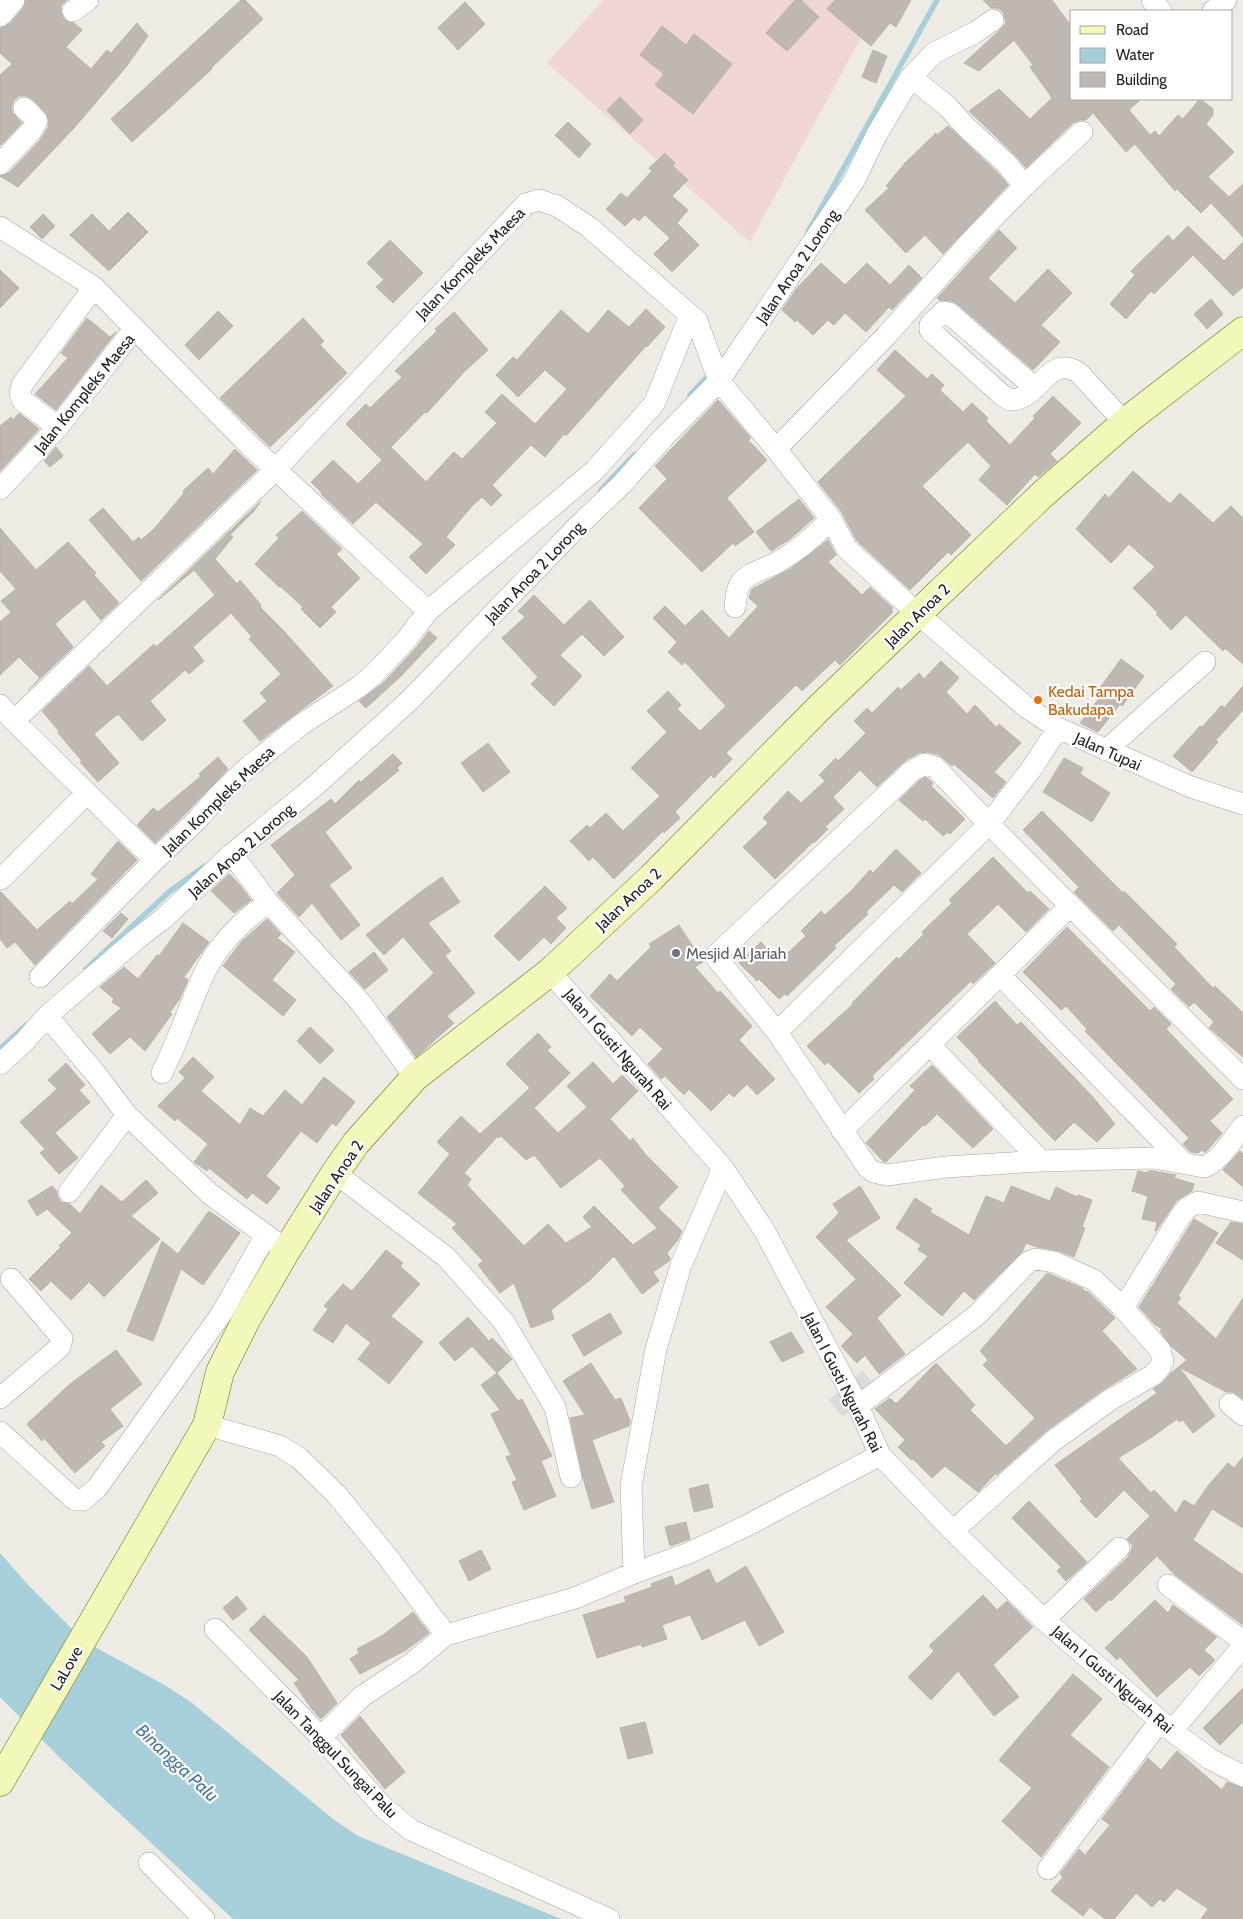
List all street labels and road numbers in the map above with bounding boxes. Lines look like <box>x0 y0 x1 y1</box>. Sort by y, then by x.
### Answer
street label: Jalan Kompleks Maesa <box>411 203 529 324</box>
street label: Jalan Anoa 2 Lorong <box>752 205 843 328</box>
street label: Jalan Kompleks Maesa <box>30 330 139 458</box>
street label: Jalan Anoa 2 Lorong <box>480 517 588 628</box>
street label: Jalan Anoa 2 <box>880 580 954 652</box>
street label: Jalan Tupai <box>1071 728 1144 775</box>
street label: Jalan Kompleks Maesa <box>158 742 278 859</box>
street label: Jalan Anoa 2 Lorong <box>184 799 299 902</box>
street label: Jalan Anoa 2 <box>591 864 665 935</box>
street label: Jalan I Gusti Ngurah Rai <box>559 984 675 1114</box>
street label: Jalan Anoa 2 <box>305 1137 367 1217</box>
street label: Jalan I Gusti Ngurah Rai <box>799 1308 886 1455</box>
street label: Jalan I Gusti Ngurah Rai <box>1047 1621 1177 1737</box>
street label: LaLove <box>46 1643 87 1694</box>
street label: Jalan Tanggul Sungai Palu <box>269 1686 401 1822</box>

